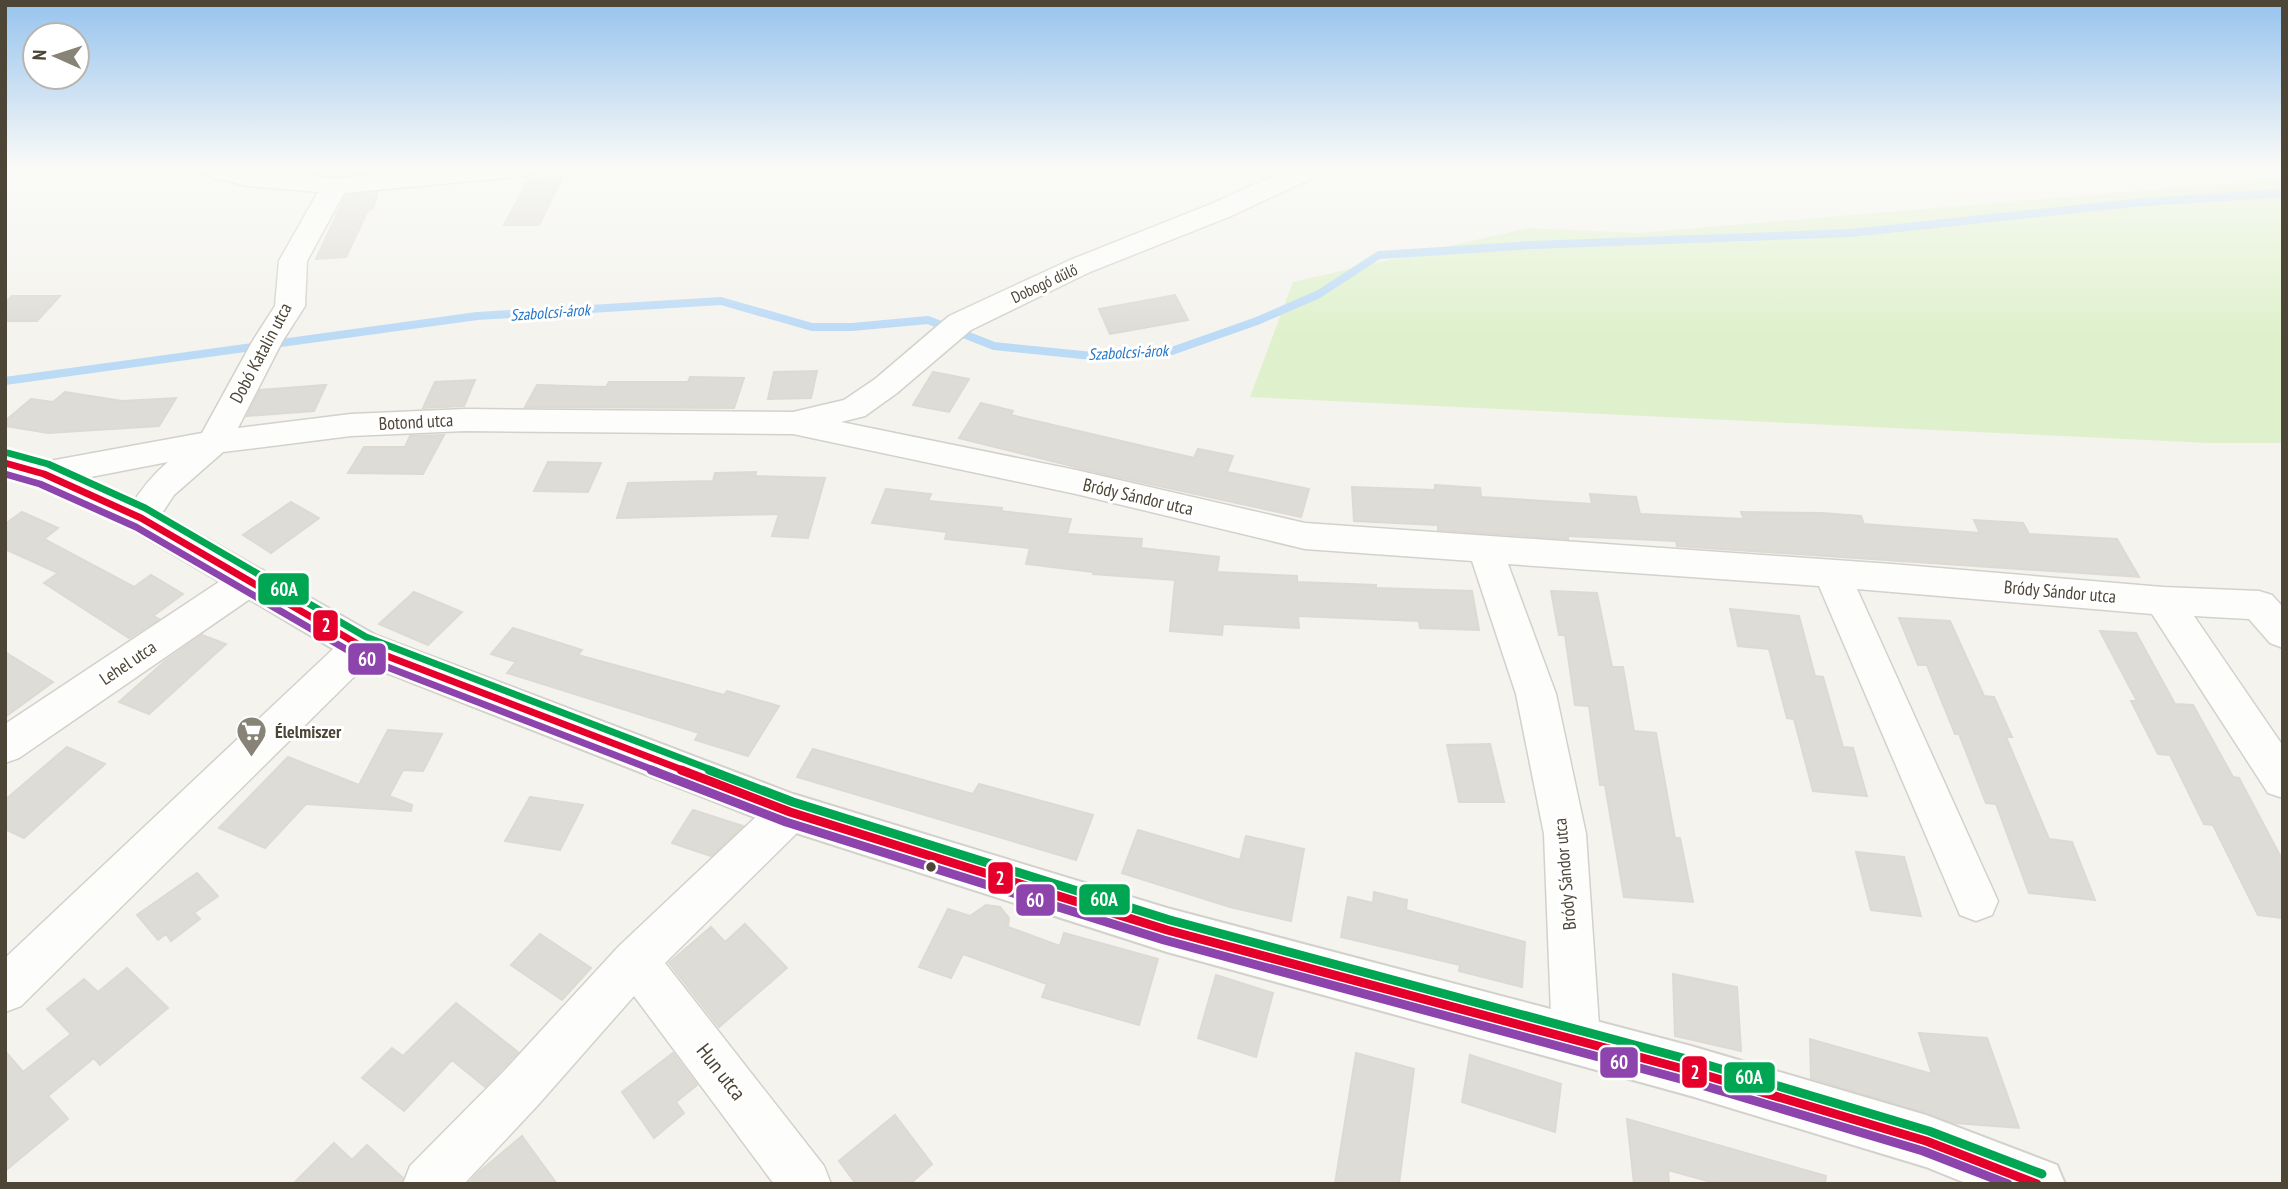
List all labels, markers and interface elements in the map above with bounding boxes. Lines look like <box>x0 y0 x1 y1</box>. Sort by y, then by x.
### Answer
north arrow <box>21 21 91 91</box>
text: N <box>27 49 51 61</box>
street label: Dobogó dűlő <box>1008 259 1080 307</box>
street label: Dobó Katalin utca <box>224 299 297 407</box>
water label: Szabolcsi-árok <box>510 299 592 325</box>
water label: Szabolcsi-árok <box>1088 340 1170 364</box>
street label: Botond utca <box>378 408 454 435</box>
street label: Bródy Sándor utca <box>1081 473 1195 520</box>
line badge: 60A <box>257 572 310 606</box>
street label: Bródy Sándor utca <box>2003 575 2117 608</box>
text: 60A <box>270 577 298 601</box>
line badge: 2 <box>312 609 339 642</box>
text: 2 <box>321 613 331 637</box>
street label: Lehel utca <box>95 635 161 690</box>
line badge: 60 <box>347 642 387 676</box>
text: 60 <box>358 647 376 671</box>
supermarket icon: Élelmiszer <box>235 715 269 759</box>
place label: Élelmiszer <box>275 720 342 743</box>
street label: Bródy Sándor utca <box>1548 817 1581 931</box>
unlabelled marker <box>924 860 938 874</box>
line badge: 2 <box>987 861 1014 895</box>
text: 2 <box>995 866 1005 890</box>
line badge: 60 <box>1015 883 1056 917</box>
line badge: 60A <box>1078 883 1131 916</box>
text: 60A <box>1090 887 1118 911</box>
text: 60 <box>1026 888 1044 912</box>
street label: Hun utca <box>691 1038 752 1105</box>
line badge: 60 <box>1599 1046 1639 1079</box>
text: 60 <box>1610 1050 1628 1074</box>
line badge: 2 <box>1681 1055 1708 1089</box>
text: 2 <box>1690 1060 1700 1084</box>
line badge: 60A <box>1723 1061 1776 1094</box>
text: 60A <box>1735 1065 1763 1089</box>

